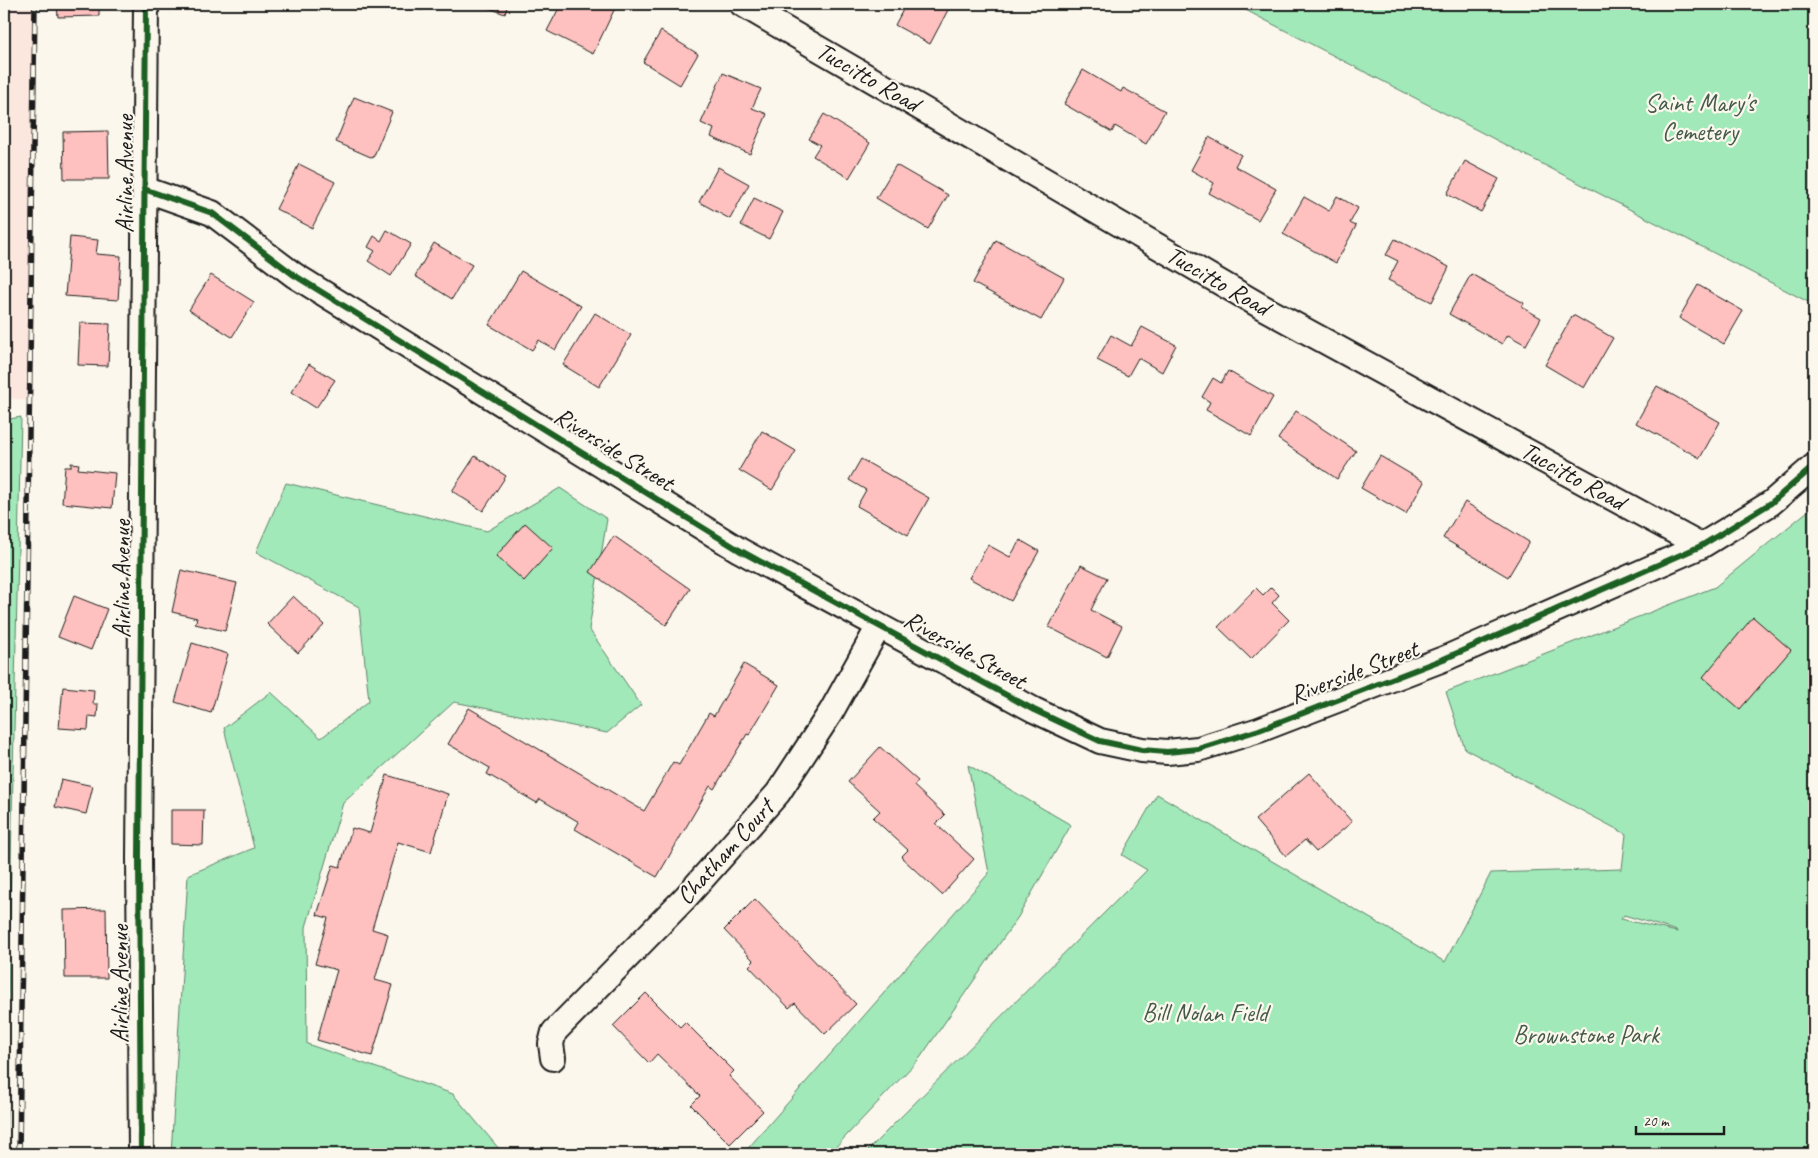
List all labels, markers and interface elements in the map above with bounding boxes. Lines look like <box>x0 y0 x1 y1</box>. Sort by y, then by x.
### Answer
street label: Tuccitto Road <box>811 35 929 121</box>
park label: Saint Mary's Cemetery <box>1645 87 1758 148</box>
street label: Airline Avenue <box>109 113 141 233</box>
street label: Tuccitto Road <box>1161 239 1279 325</box>
street label: Riverside Street <box>548 400 682 500</box>
street label: Tuccitto Road <box>1515 434 1634 520</box>
street label: Airline Avenue <box>106 518 138 638</box>
street label: Riverside Street <box>898 603 1034 698</box>
street label: Riverside Street <box>1285 632 1425 711</box>
street label: Chatham Court <box>669 790 783 911</box>
street label: Airline Avenue <box>104 923 136 1043</box>
park label: Bill Nolan Field <box>1142 997 1271 1029</box>
park label: Brownstone Park <box>1513 1019 1661 1051</box>
scale bar <box>1636 1103 1723 1135</box>
text: 20 m <box>1643 1112 1670 1131</box>

